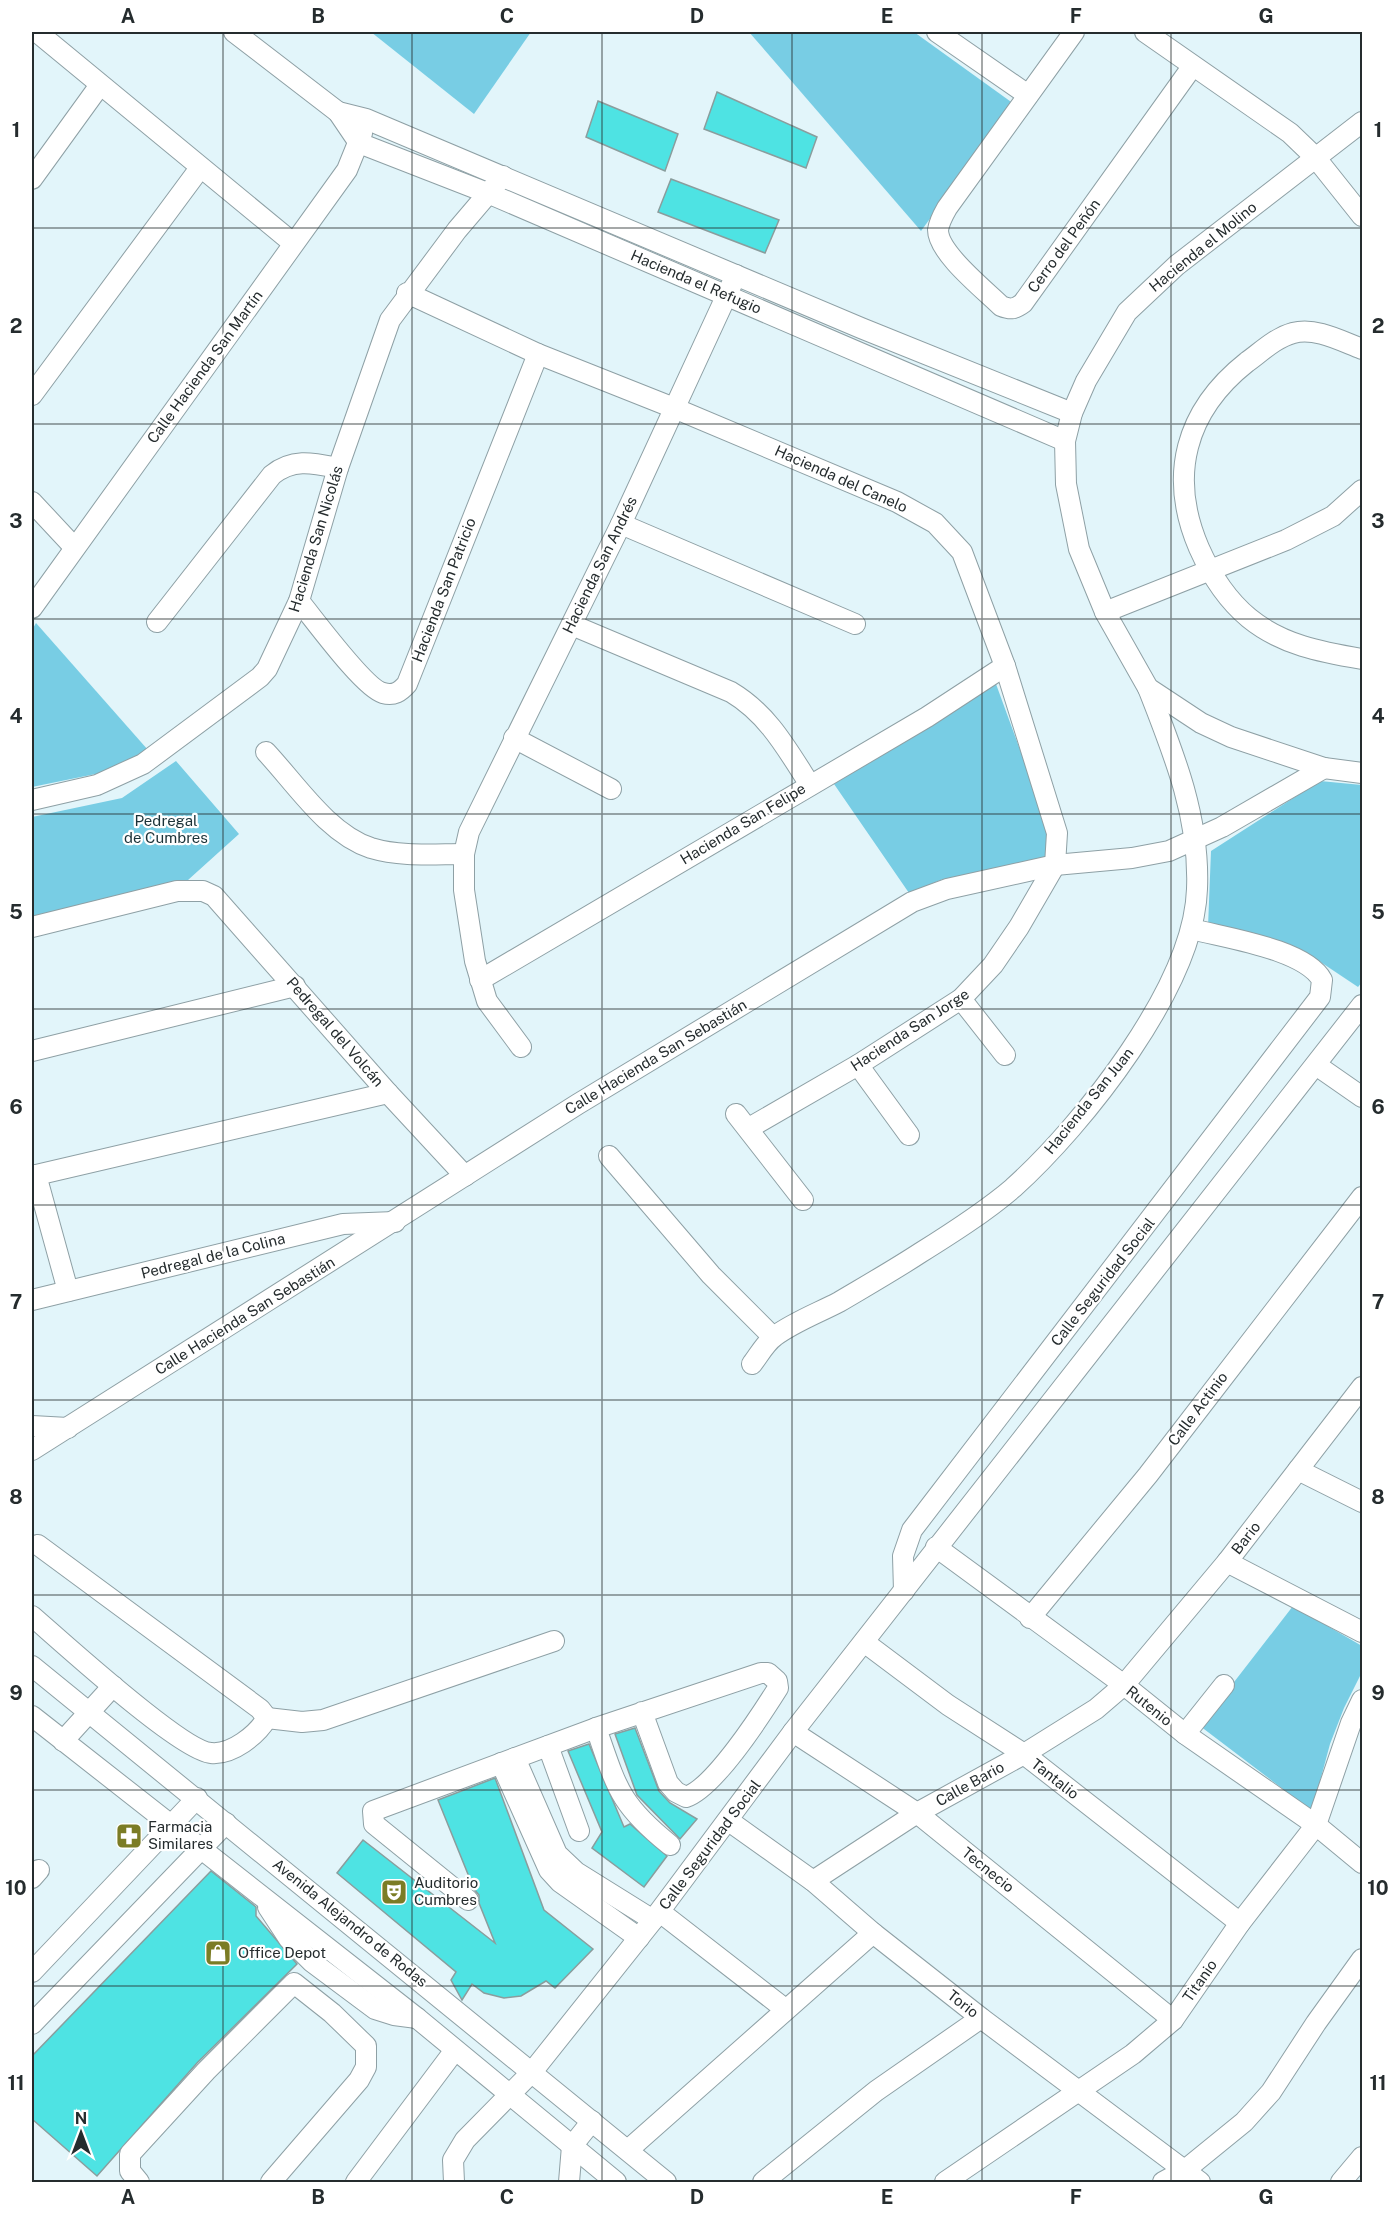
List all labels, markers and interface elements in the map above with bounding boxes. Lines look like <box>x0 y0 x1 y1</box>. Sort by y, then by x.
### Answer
text: A <box>121 4 135 28</box>
text: B <box>311 4 325 28</box>
text: C <box>500 4 514 28</box>
text: D <box>690 4 704 28</box>
text: E <box>881 4 893 28</box>
text: F <box>1070 4 1082 28</box>
text: G <box>1258 4 1274 28</box>
text: 1 <box>12 118 20 142</box>
text: 1 <box>1374 118 1382 142</box>
street label: Cerro del Peñón <box>1024 196 1103 296</box>
street label: Hacienda el Molino <box>1146 198 1260 295</box>
street label: Hacienda el Refugio <box>628 246 764 317</box>
street label: Calle Hacienda San Martín <box>143 287 266 446</box>
text: 2 <box>10 314 22 338</box>
text: 2 <box>1372 314 1384 338</box>
street label: Hacienda del Canelo <box>772 442 910 515</box>
street label: Hacienda San Nicolás <box>285 464 346 614</box>
street label: Hacienda San Andrés <box>559 494 640 636</box>
text: 3 <box>9 509 23 533</box>
text: 3 <box>1371 509 1385 533</box>
street label: Hacienda San Patricio <box>408 515 479 664</box>
text: 4 <box>9 704 23 728</box>
text: 4 <box>1371 704 1385 728</box>
street label: Hacienda San Felipe <box>677 779 808 868</box>
park label: Pedregal de Cumbres <box>124 812 208 846</box>
text: 5 <box>9 900 23 924</box>
text: 5 <box>1371 900 1385 924</box>
street label: Pedregal del Volcán <box>283 974 387 1090</box>
street label: Hacienda San Jorge <box>847 985 972 1074</box>
street label: Calle Hacienda San Sebastián <box>562 996 750 1118</box>
street label: Hacienda San Juan <box>1041 1044 1137 1157</box>
text: 6 <box>9 1095 23 1119</box>
text: 6 <box>1371 1095 1385 1119</box>
street label: Calle Seguridad Social <box>1047 1214 1158 1349</box>
street label: Pedregal de la Colina <box>139 1229 287 1282</box>
street label: Calle Hacienda San Sebastián <box>152 1253 338 1378</box>
text: 7 <box>10 1290 22 1314</box>
text: 7 <box>1372 1290 1384 1314</box>
street label: Calle Actinio <box>1164 1369 1231 1449</box>
text: 8 <box>9 1485 23 1509</box>
text: 8 <box>1371 1485 1385 1509</box>
street label: Bario <box>1228 1518 1264 1557</box>
text: 9 <box>9 1681 23 1705</box>
text: 9 <box>1371 1681 1385 1705</box>
street label: Rutenio <box>1123 1682 1176 1729</box>
street label: Tantalio <box>1028 1755 1082 1802</box>
street label: Calle Bario <box>933 1758 1007 1809</box>
street label: Calle Seguridad Social <box>655 1776 764 1913</box>
place label: Farmacia Similares <box>148 1818 213 1852</box>
pharmacy icon: Farmacia Similares <box>114 1821 144 1851</box>
street label: Tecnecio <box>959 1844 1018 1896</box>
street label: Avenida Alejandro de Rodas <box>270 1855 431 1990</box>
place label: Auditorio Cumbres <box>414 1874 478 1908</box>
text: 10 <box>5 1876 27 1900</box>
text: 10 <box>1367 1876 1389 1900</box>
theatre icon: Auditorio Cumbres <box>379 1877 409 1907</box>
shop icon: Office Depot <box>203 1938 233 1968</box>
place label: Office Depot <box>238 1944 326 1961</box>
street label: Titanio <box>1179 1956 1220 2005</box>
street label: Torio <box>945 1986 982 2021</box>
text: 11 <box>7 2071 25 2095</box>
text: 11 <box>1369 2071 1387 2095</box>
north arrow <box>51 2103 111 2163</box>
text: N <box>75 2109 87 2128</box>
text: A <box>121 2185 135 2209</box>
text: B <box>311 2185 325 2209</box>
text: C <box>500 2185 514 2209</box>
text: D <box>690 2185 704 2209</box>
text: E <box>881 2185 893 2209</box>
text: F <box>1070 2185 1082 2209</box>
text: G <box>1258 2185 1274 2209</box>

